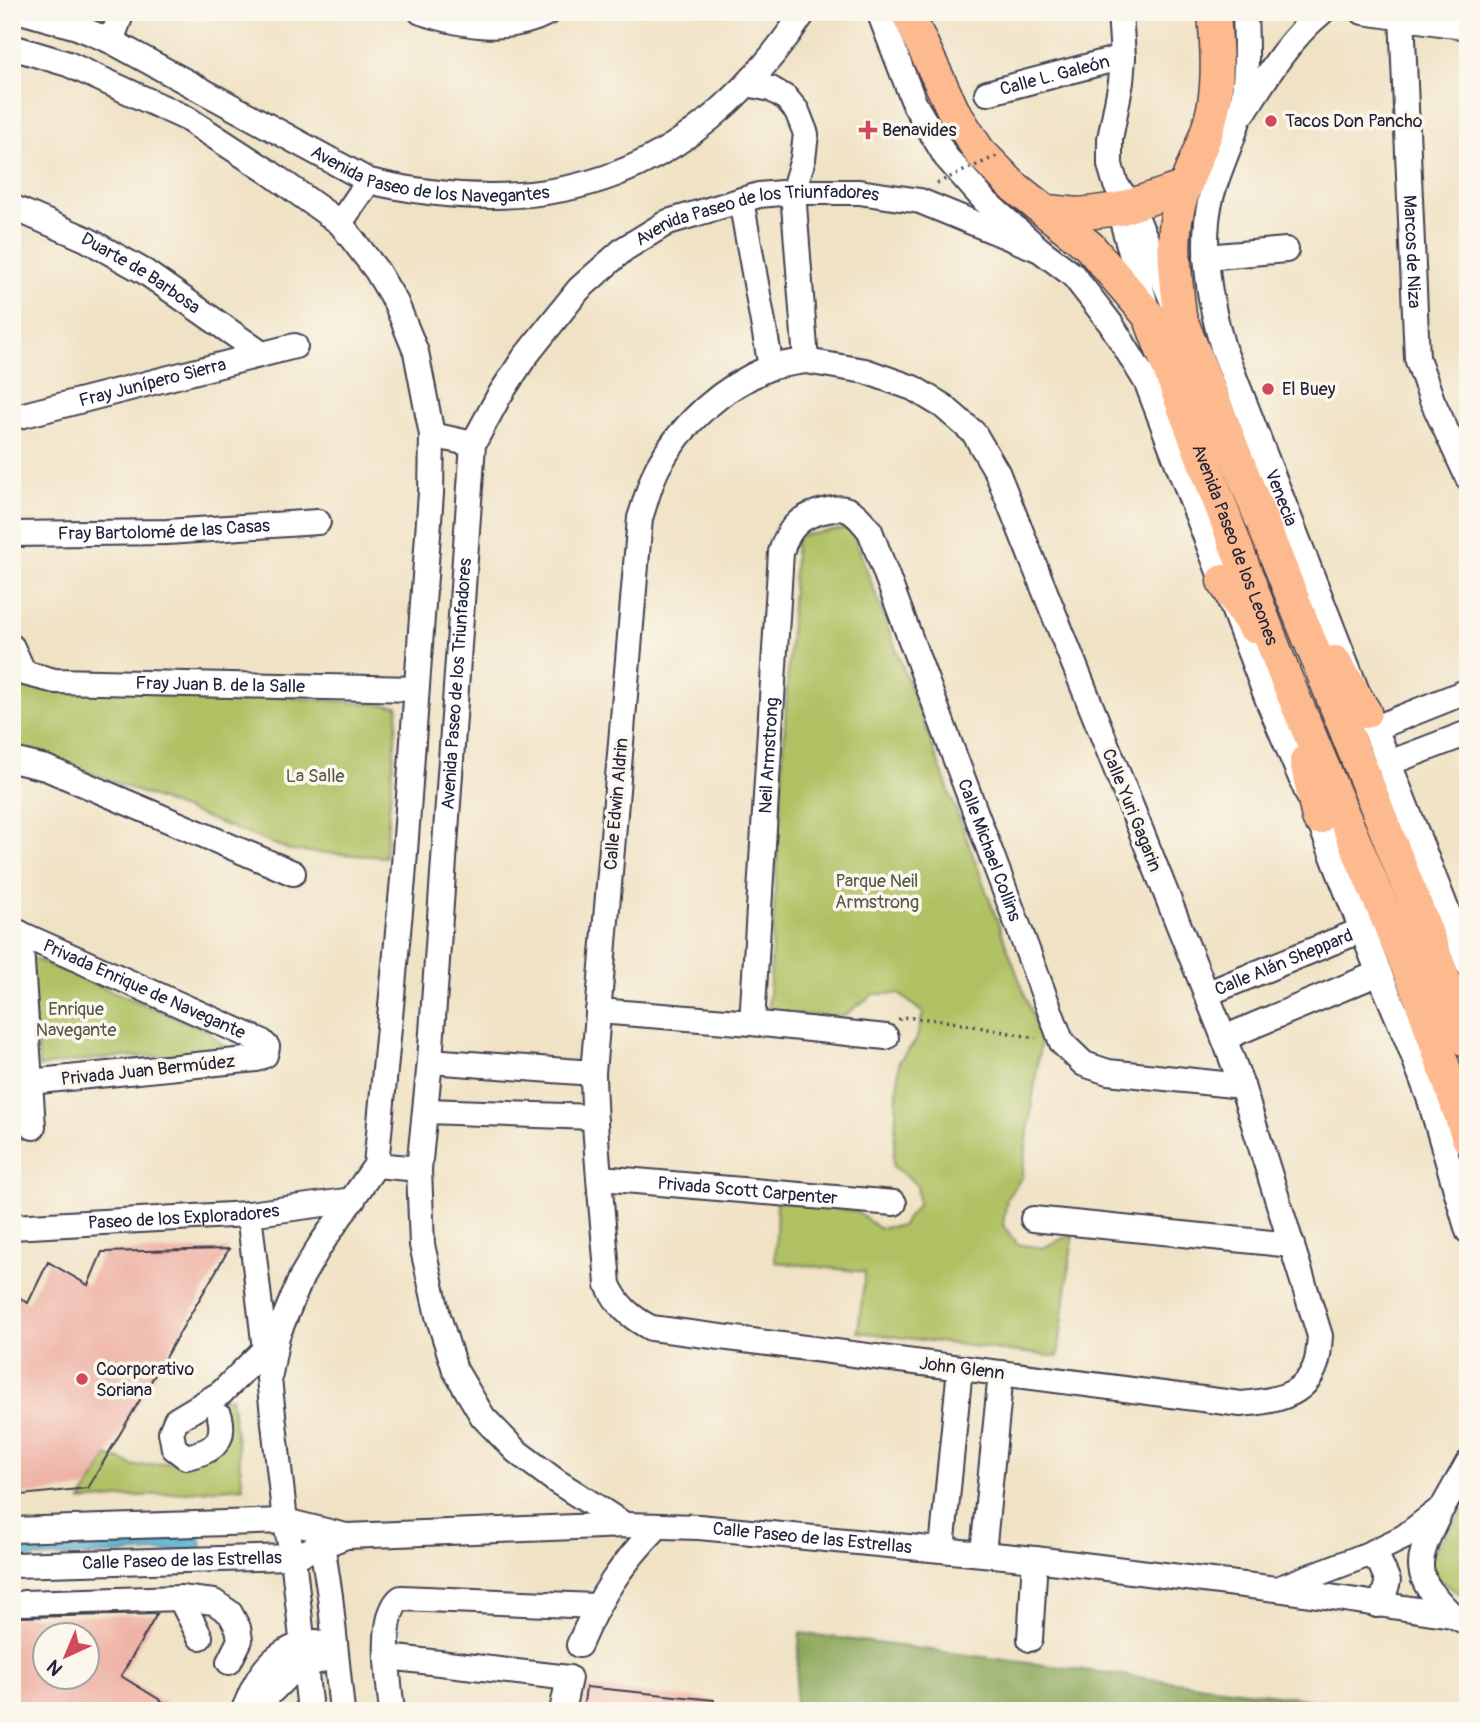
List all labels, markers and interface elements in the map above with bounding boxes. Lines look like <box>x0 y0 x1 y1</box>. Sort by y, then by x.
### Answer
street label: Calle L. Galeón <box>998 50 1112 101</box>
place label: Tacos Don Pancho <box>1285 110 1423 133</box>
marker: Tacos Don Pancho <box>1263 113 1279 129</box>
place label: Benavides <box>882 119 956 142</box>
marker: Benavides <box>860 122 876 138</box>
street label: Avenida Paseo de los Navegantes <box>307 141 551 208</box>
street label: Avenida Paseo de los Triunfadores <box>631 181 881 251</box>
street label: Marcos de Niza <box>1398 195 1426 309</box>
street label: Duarte de Barbosa <box>77 227 205 319</box>
street label: Fray Junípero Sierra <box>77 353 229 413</box>
place label: El Buey <box>1282 378 1336 401</box>
marker: El Buey <box>1260 381 1276 397</box>
street label: Avenida Paseo de los Leones <box>1186 441 1283 649</box>
street label: Venecia <box>1259 466 1302 529</box>
street label: Fray Bartolomé de las Casas <box>58 514 271 545</box>
street label: Avenida Paseo de los Triunfadores <box>437 557 477 810</box>
street label: Fray Juan B. de la Salle <box>135 672 305 699</box>
street label: Neil Armstrong <box>754 697 784 814</box>
street label: Calle Edwin Aldrin <box>599 737 634 871</box>
street label: Calle Yuri Gagarin <box>1096 745 1167 875</box>
park label: La Salle <box>286 765 344 788</box>
street label: Calle Michael Collins <box>952 776 1026 925</box>
park label: Parque Neil Armstrong <box>835 870 919 914</box>
street label: Calle Alán Sheppard <box>1211 924 1356 1001</box>
street label: Privada Enrique de Navegante <box>39 934 249 1045</box>
park label: Enrique Navegante <box>36 998 116 1042</box>
street label: Privada Juan Bermúdez <box>60 1050 236 1091</box>
street label: Privada Scott Carpenter <box>656 1172 839 1210</box>
street label: Paseo de los Exploradores <box>87 1199 281 1235</box>
street label: John Glenn <box>918 1352 1006 1385</box>
place label: Coorporativo Soriana <box>96 1358 194 1402</box>
marker: Coorporativo Soriana <box>74 1371 90 1387</box>
street label: Calle Paseo de las Estrellas <box>712 1517 913 1559</box>
street label: Calle Paseo de las Estrellas <box>82 1546 282 1575</box>
north arrow <box>32 1622 102 1692</box>
text: N <box>42 1654 68 1681</box>

